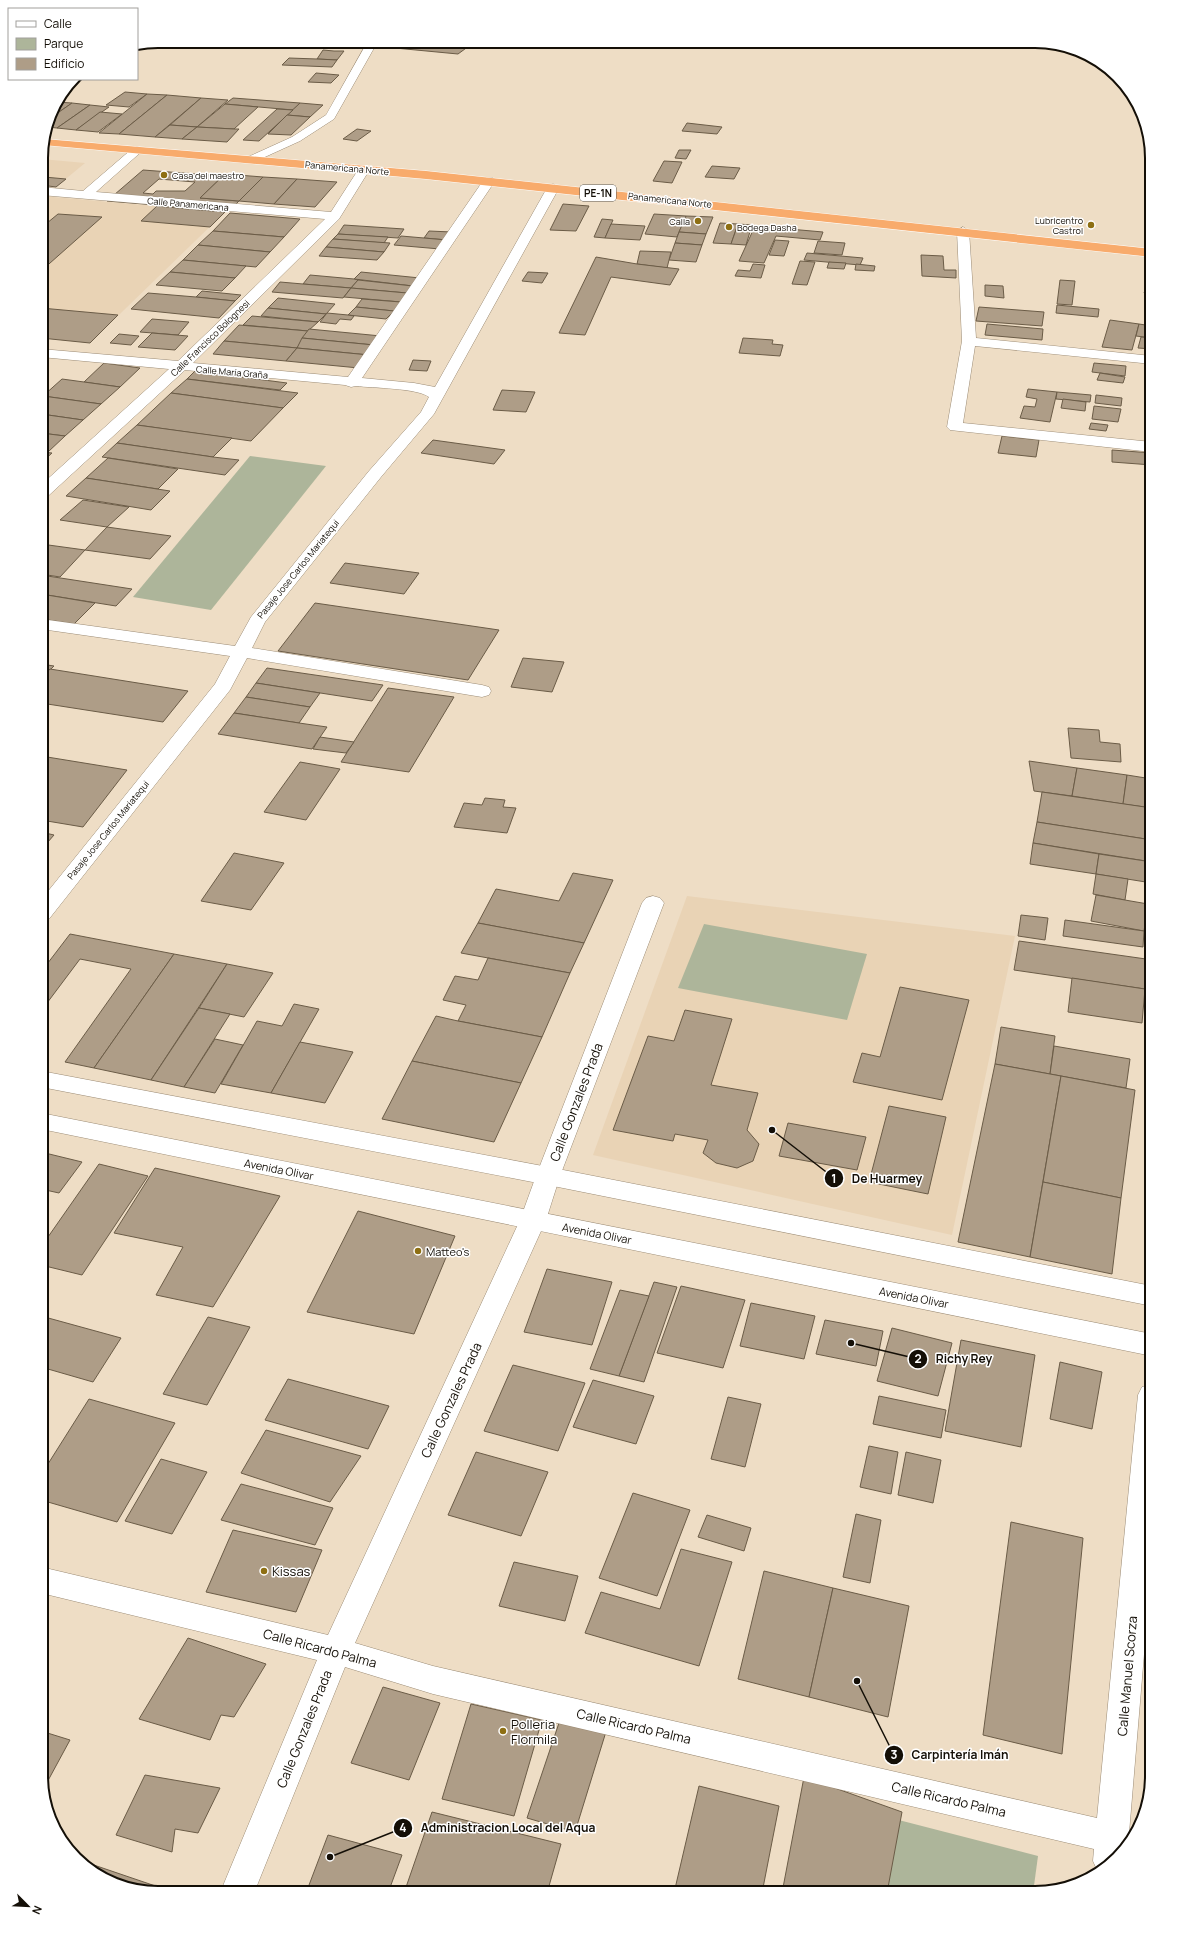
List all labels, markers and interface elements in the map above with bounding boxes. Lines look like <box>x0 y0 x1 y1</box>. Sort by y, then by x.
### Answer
legend <box>8 8 138 80</box>
text: Calle <box>44 15 72 32</box>
text: Parque <box>44 35 83 52</box>
text: Edificio <box>44 55 84 72</box>
street label: Panamericana Norte <box>304 158 390 178</box>
place label: Casa del maestro <box>172 169 244 182</box>
marker: Casa del maestro <box>159 170 169 180</box>
road number: PE-1N <box>580 185 616 201</box>
street label: Panamericana Norte <box>627 189 713 211</box>
street label: Calle Panamericana <box>147 194 229 214</box>
place label: Lubricentro Castrol <box>1035 214 1083 237</box>
place label: Calla <box>669 215 690 228</box>
marker: Calla <box>693 216 703 226</box>
marker: Lubricentro Castrol <box>1086 220 1096 230</box>
place label: Bodega Dasha <box>737 221 797 234</box>
marker: Bodega Dasha <box>724 222 734 232</box>
street label: Calle Francisco Bolognesi <box>168 297 252 379</box>
street label: Calle María Graña <box>195 362 269 382</box>
street label: Pasaje Jose Carlos Mariatequi <box>254 517 342 621</box>
street label: Pasaje Jose Carlos Mariatequi <box>64 778 152 882</box>
street label: Calle Gonzales Prada <box>545 1040 607 1164</box>
street label: Avenida Olivar <box>243 1155 315 1183</box>
callout: De Huarmey <box>824 1166 931 1190</box>
text: 1 <box>831 1170 837 1187</box>
text: De Huarmey <box>852 1170 922 1187</box>
street label: Avenida Olivar <box>561 1219 633 1247</box>
place label: Matteo's <box>426 1244 470 1259</box>
marker: Matteo's <box>413 1246 423 1256</box>
street label: Avenida Olivar <box>878 1283 950 1311</box>
street label: Calle Gonzales Prada <box>416 1339 486 1461</box>
callout: Richy Rey <box>908 1347 1001 1371</box>
text: 2 <box>914 1350 922 1367</box>
text: Richy Rey <box>936 1350 993 1367</box>
place label: Kissas <box>272 1562 311 1580</box>
marker: Kissas <box>259 1566 269 1576</box>
street label: Calle Manuel Scorza <box>1113 1615 1141 1737</box>
street label: Calle Ricardo Palma <box>261 1624 379 1672</box>
street label: Calle Gonzales Prada <box>272 1667 336 1791</box>
street label: Calle Ricardo Palma <box>575 1704 693 1748</box>
place label: Polleria Flormila <box>511 1715 557 1748</box>
marker: Polleria Flormila <box>498 1726 508 1736</box>
callout: Carpintería Imán <box>884 1743 1017 1767</box>
text: 3 <box>891 1746 898 1763</box>
text: Carpintería Imán <box>912 1746 1008 1763</box>
street label: Calle Ricardo Palma <box>890 1777 1008 1821</box>
callout: Administracion Local del Aqua <box>393 1816 603 1840</box>
text: 4 <box>399 1819 407 1836</box>
text: Administracion Local del Aqua <box>421 1819 595 1836</box>
north arrow <box>8 1886 48 1926</box>
text: N <box>29 1904 46 1917</box>

